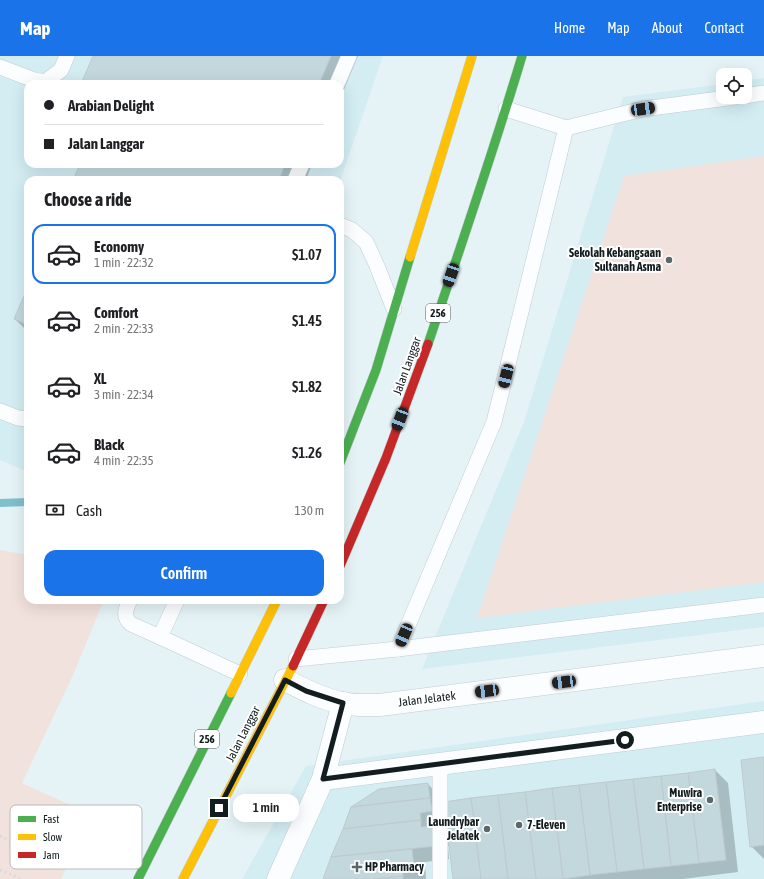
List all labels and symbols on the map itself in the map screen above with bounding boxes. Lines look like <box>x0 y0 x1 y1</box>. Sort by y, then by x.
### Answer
car <box>630 101 656 117</box>
place label: Sekolah Kebangsaan Sultanah Asma <box>569 246 661 274</box>
marker: Sekolah Kebangsaan Sultanah Asma <box>664 255 674 265</box>
car <box>441 262 461 288</box>
road number: 256 <box>426 304 450 322</box>
street label: Jalan Langgar <box>390 335 424 397</box>
car <box>497 363 515 389</box>
car <box>390 406 410 432</box>
car <box>394 622 414 648</box>
car <box>551 675 577 689</box>
car <box>474 684 500 698</box>
street label: Jalan Jelatek <box>397 688 457 709</box>
street label: Jalan Langgar <box>223 703 263 764</box>
road number: 256 <box>195 730 219 748</box>
route start <box>616 731 634 749</box>
place label: Muwira Enterprise <box>657 786 703 814</box>
callout: 1 min <box>233 794 299 822</box>
marker: Muwira Enterprise <box>705 795 715 805</box>
route end <box>210 799 228 817</box>
legend <box>10 805 142 869</box>
text: Fast <box>43 813 59 825</box>
place label: Laundrybar Jelatek <box>428 815 480 843</box>
place label: 7-Eleven <box>527 818 565 832</box>
marker: 7-Eleven <box>514 820 524 830</box>
marker: Laundrybar Jelatek <box>482 824 492 834</box>
text: Slow <box>43 831 62 843</box>
text: Jam <box>43 849 60 861</box>
place label: HP Pharmacy <box>365 860 424 874</box>
marker: HP Pharmacy <box>352 862 362 872</box>

